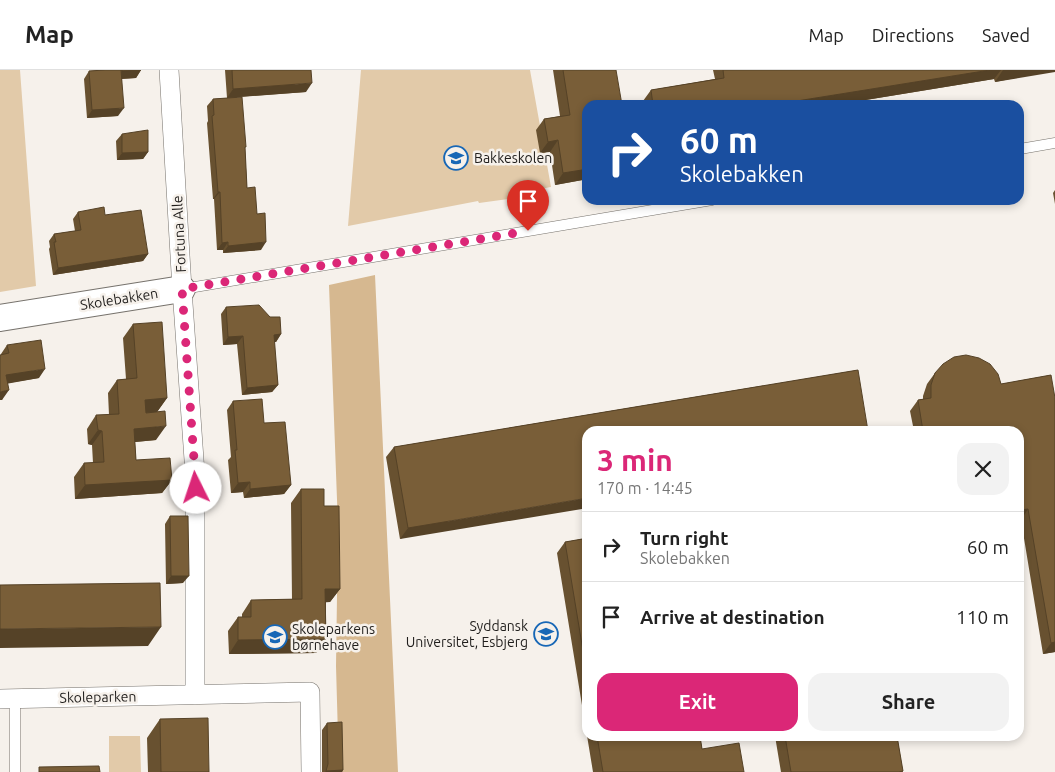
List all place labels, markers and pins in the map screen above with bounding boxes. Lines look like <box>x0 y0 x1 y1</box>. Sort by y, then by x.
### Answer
school or university icon: Bakkeskolen <box>443 145 469 171</box>
place label: Bakkeskolen <box>474 150 552 166</box>
pin <box>507 180 549 231</box>
place label: Syddansk Universitet, Esbjerg <box>406 618 528 650</box>
place label: Skoleparkens børnehave <box>292 621 375 653</box>
school or university icon: Syddansk Universitet, Esbjerg <box>533 621 559 647</box>
school or university icon: Skoleparkens børnehave <box>262 624 288 650</box>

